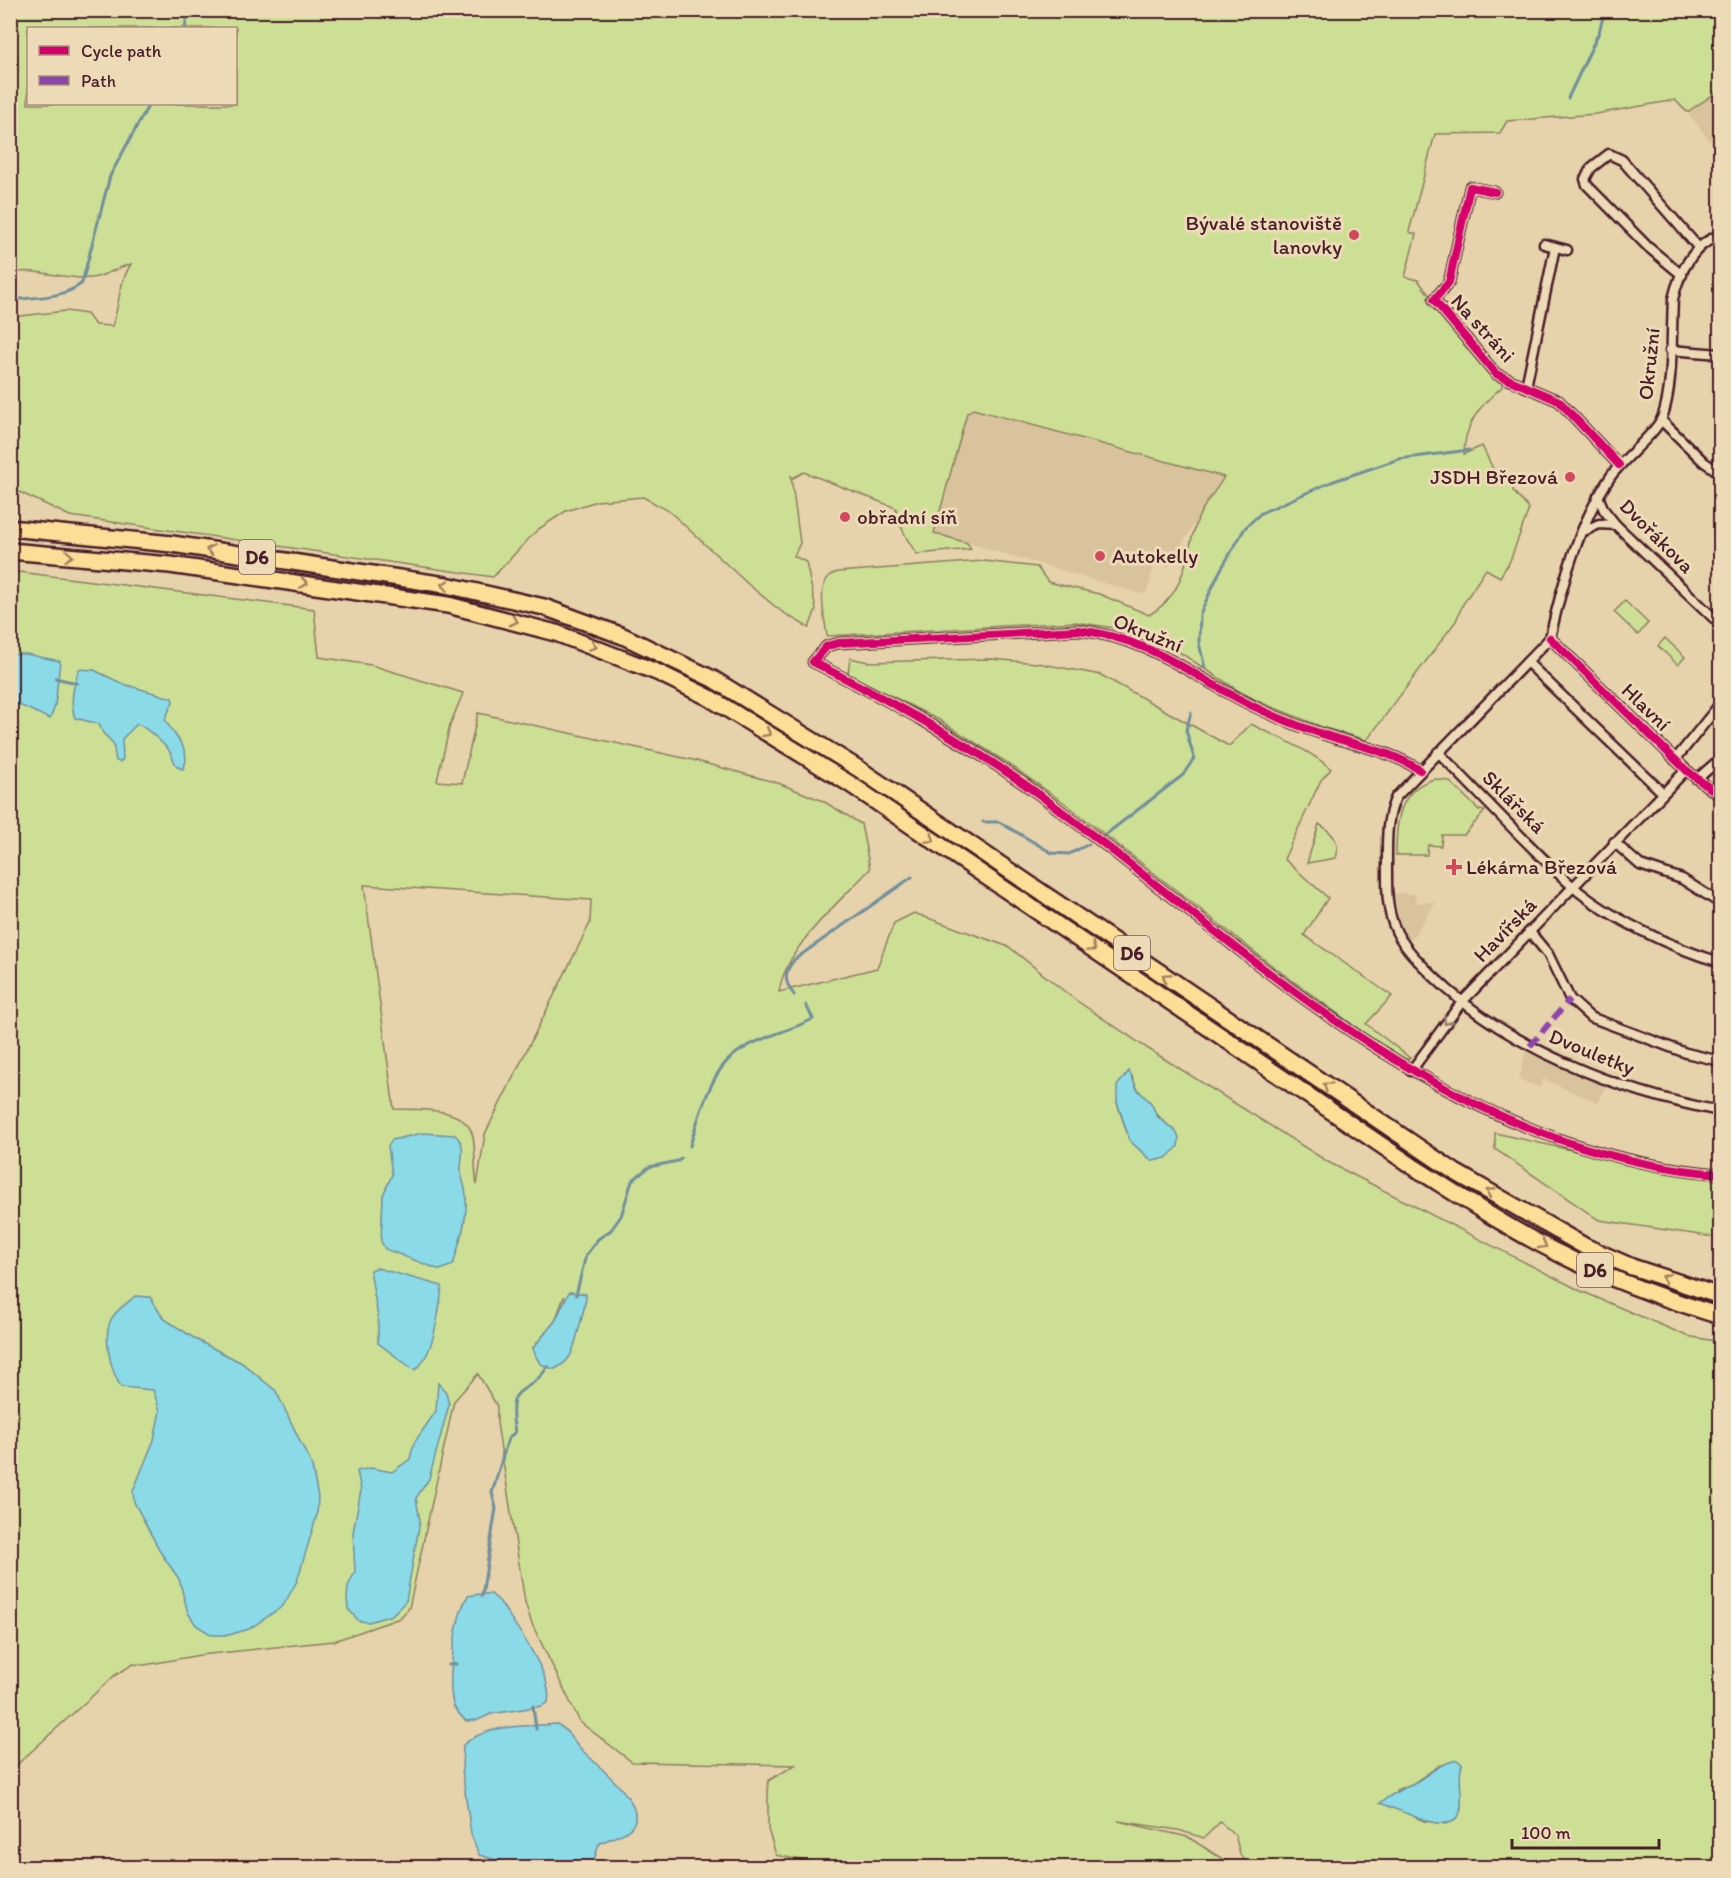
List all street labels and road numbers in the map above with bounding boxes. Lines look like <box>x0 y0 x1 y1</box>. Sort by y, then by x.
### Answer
street label: Na stráni <box>1446 288 1521 367</box>
street label: Okružní <box>1632 326 1665 401</box>
street label: Dvořákova <box>1615 493 1700 578</box>
road number: D6 <box>239 540 275 574</box>
street label: Okružní <box>1110 607 1187 658</box>
street label: Hlavní <box>1617 677 1676 736</box>
street label: Sklářská <box>1478 765 1551 838</box>
street label: Havířská <box>1468 892 1541 967</box>
road number: D6 <box>1114 936 1150 970</box>
street label: Dvouletky <box>1546 1023 1639 1080</box>
road number: D6 <box>1577 1253 1613 1287</box>

